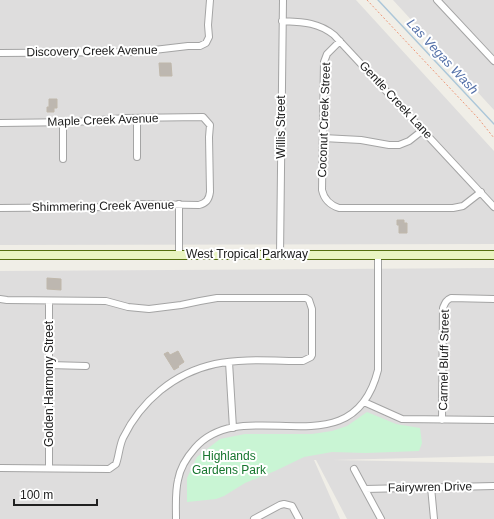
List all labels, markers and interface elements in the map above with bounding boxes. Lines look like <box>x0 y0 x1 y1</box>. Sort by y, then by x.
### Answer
water label: Las Vegas Wash <box>404 16 481 97</box>
street label: Discovery Creek Avenue <box>26 43 158 59</box>
street label: Gentle Creek Lane <box>357 58 436 142</box>
street label: Coconut Creek Street <box>315 61 333 178</box>
street label: Willis Street <box>274 95 288 159</box>
street label: Maple Creek Avenue <box>47 111 159 129</box>
street label: Shimmering Creek Avenue <box>32 198 175 214</box>
street label: West Tropical Parkway <box>186 247 308 261</box>
street label: Carmel Bluff Street <box>436 309 452 411</box>
street label: Golden Harmony Street <box>42 320 56 447</box>
park label: Highlands Gardens Park <box>192 449 267 477</box>
street label: Fairywren Drive <box>388 479 472 495</box>
scale bar <box>14 481 97 507</box>
text: 100 m <box>20 488 53 502</box>

